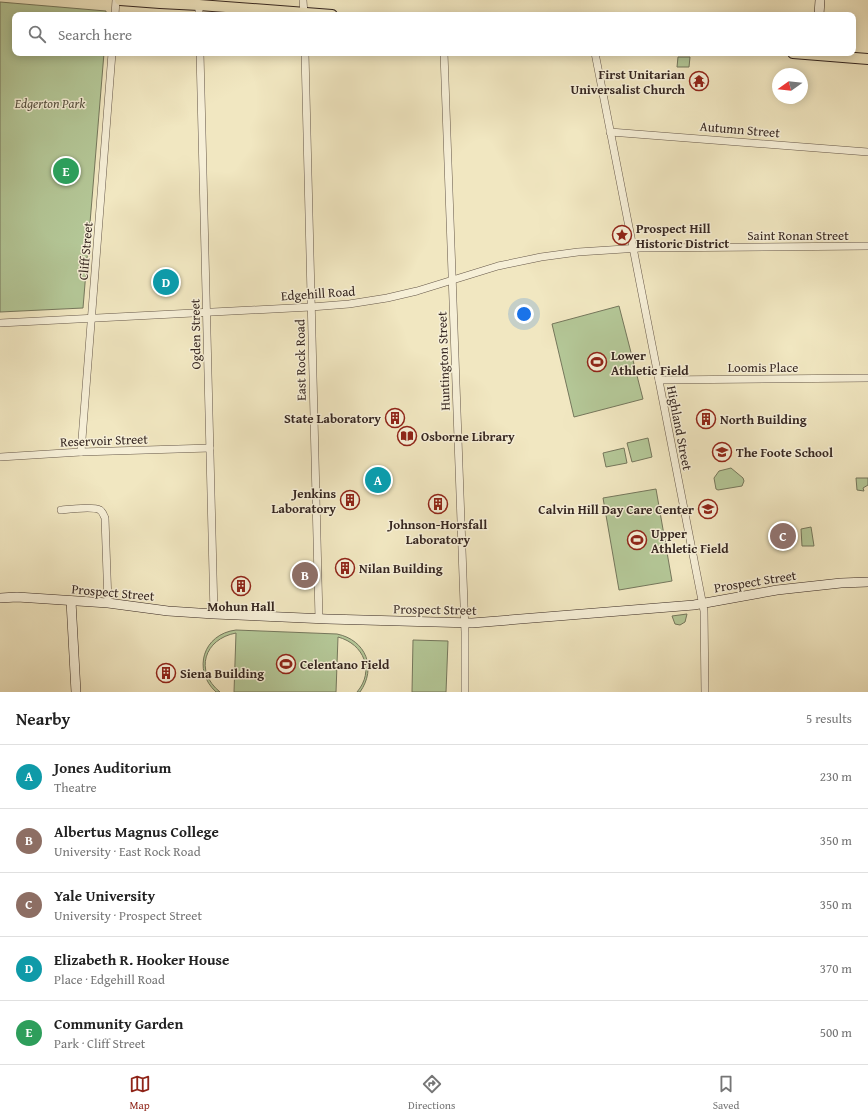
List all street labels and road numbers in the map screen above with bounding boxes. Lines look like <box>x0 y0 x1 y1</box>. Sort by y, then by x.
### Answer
street label: Autumn Street <box>699 117 781 142</box>
street label: Cliff Street <box>73 221 98 281</box>
street label: Saint Ronan Street <box>747 226 849 245</box>
street label: Edgehill Road <box>280 281 356 306</box>
street label: Ogden Street <box>185 298 206 369</box>
street label: Huntington Street <box>432 311 455 411</box>
street label: East Rock Road <box>290 319 311 401</box>
street label: Loomis Place <box>728 358 798 377</box>
street label: Highland Street <box>662 384 697 472</box>
street label: Reservoir Street <box>60 429 149 452</box>
street label: Prospect Street <box>713 566 798 597</box>
street label: Prospect Street <box>71 579 156 606</box>
street label: Prospect Street <box>393 599 477 620</box>

